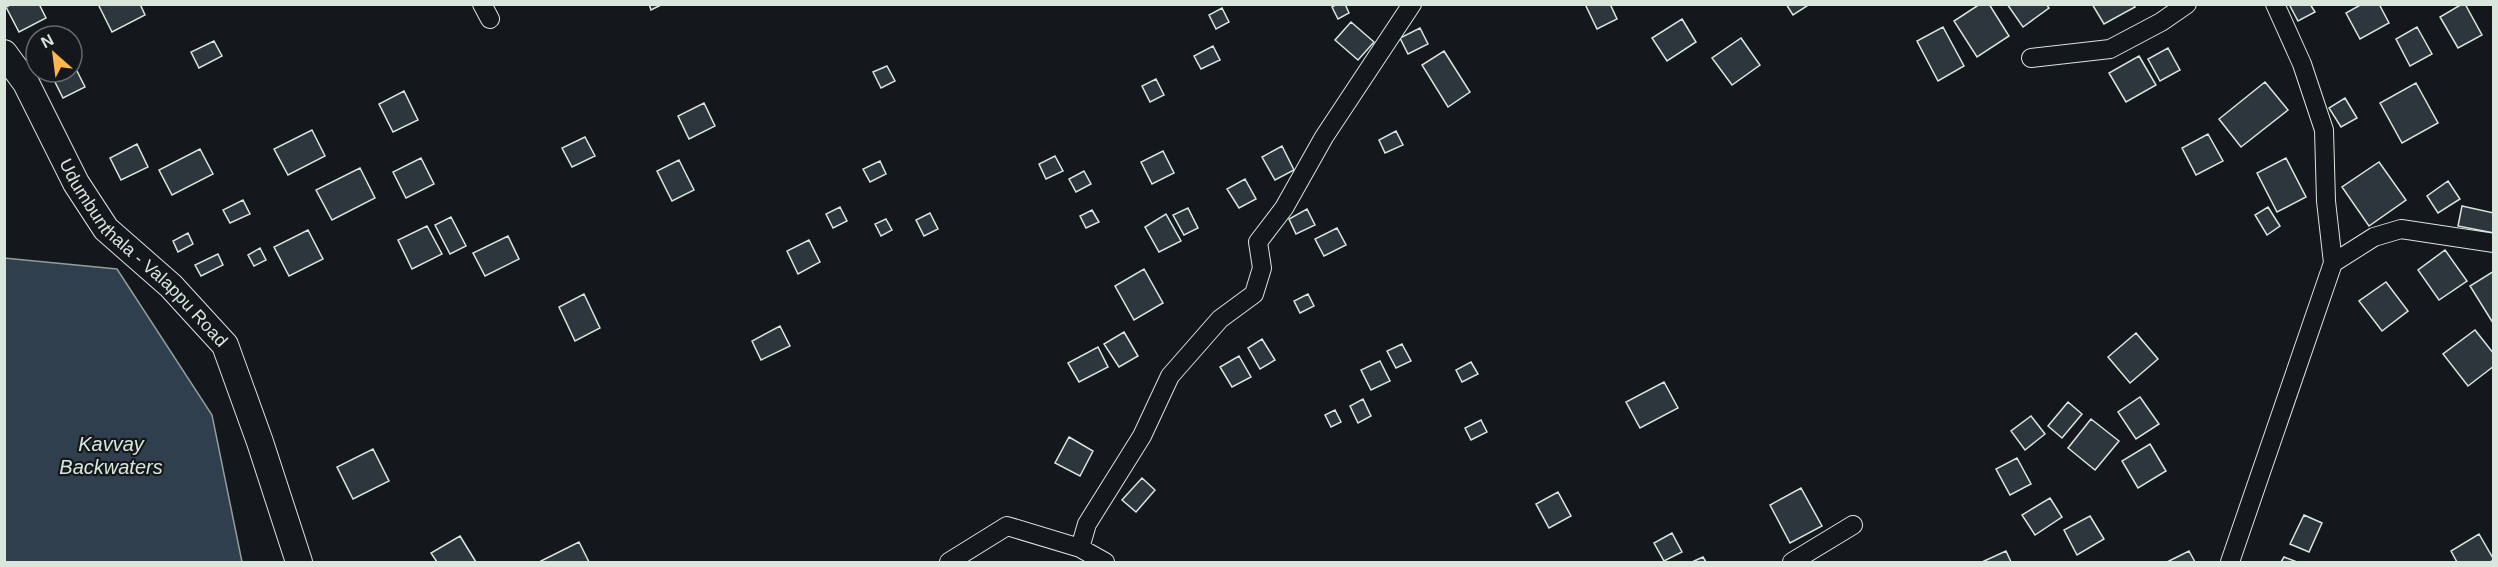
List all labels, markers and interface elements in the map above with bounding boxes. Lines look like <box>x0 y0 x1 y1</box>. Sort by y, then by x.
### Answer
north arrow <box>24 24 84 84</box>
text: N <box>38 31 56 51</box>
street label: Udumbunthala - Valappu Road <box>55 155 231 351</box>
water label: Kavvay Backwaters <box>59 433 163 478</box>

